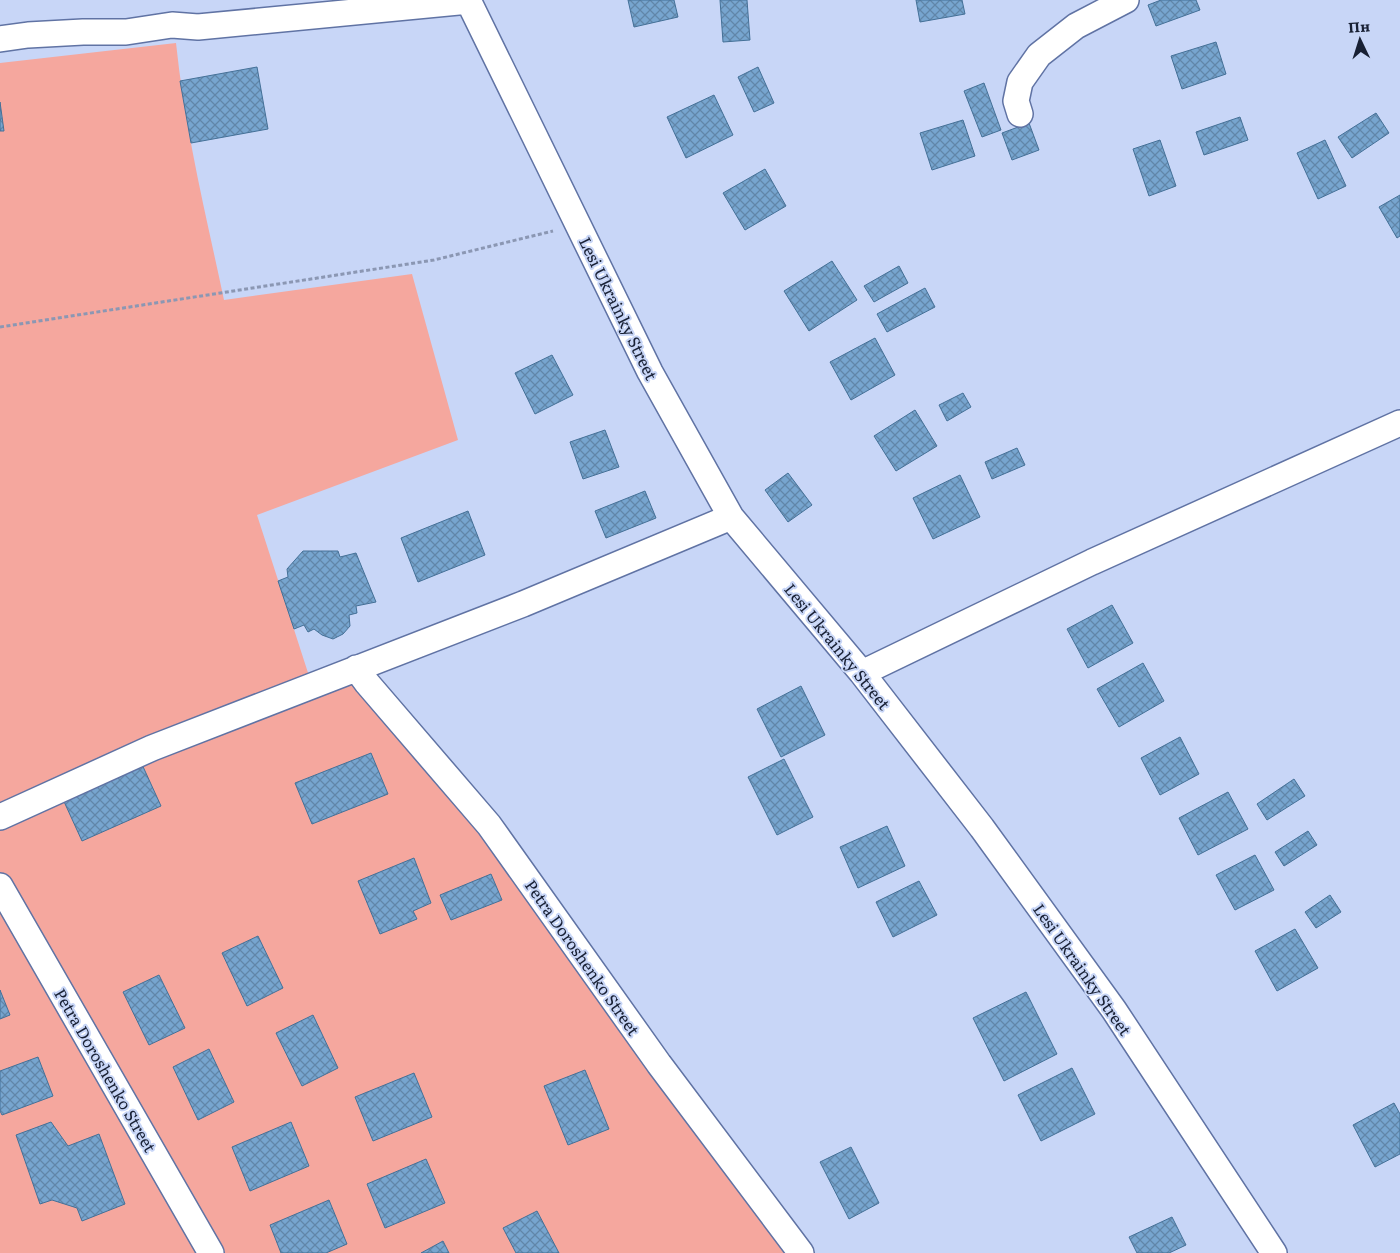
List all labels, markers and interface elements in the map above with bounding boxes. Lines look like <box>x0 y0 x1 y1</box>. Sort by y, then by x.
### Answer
north arrow <box>1335 15 1385 65</box>
text: Пн <box>1347 15 1371 37</box>
street label: Lesi Ukrainky Street <box>574 232 664 384</box>
street label: Lesi Ukrainky Street <box>779 578 897 715</box>
street label: Petra Doroshenko Street <box>520 874 646 1040</box>
street label: Lesi Ukrainky Street <box>1028 898 1138 1040</box>
street label: Petra Doroshenko Street <box>49 984 163 1157</box>

